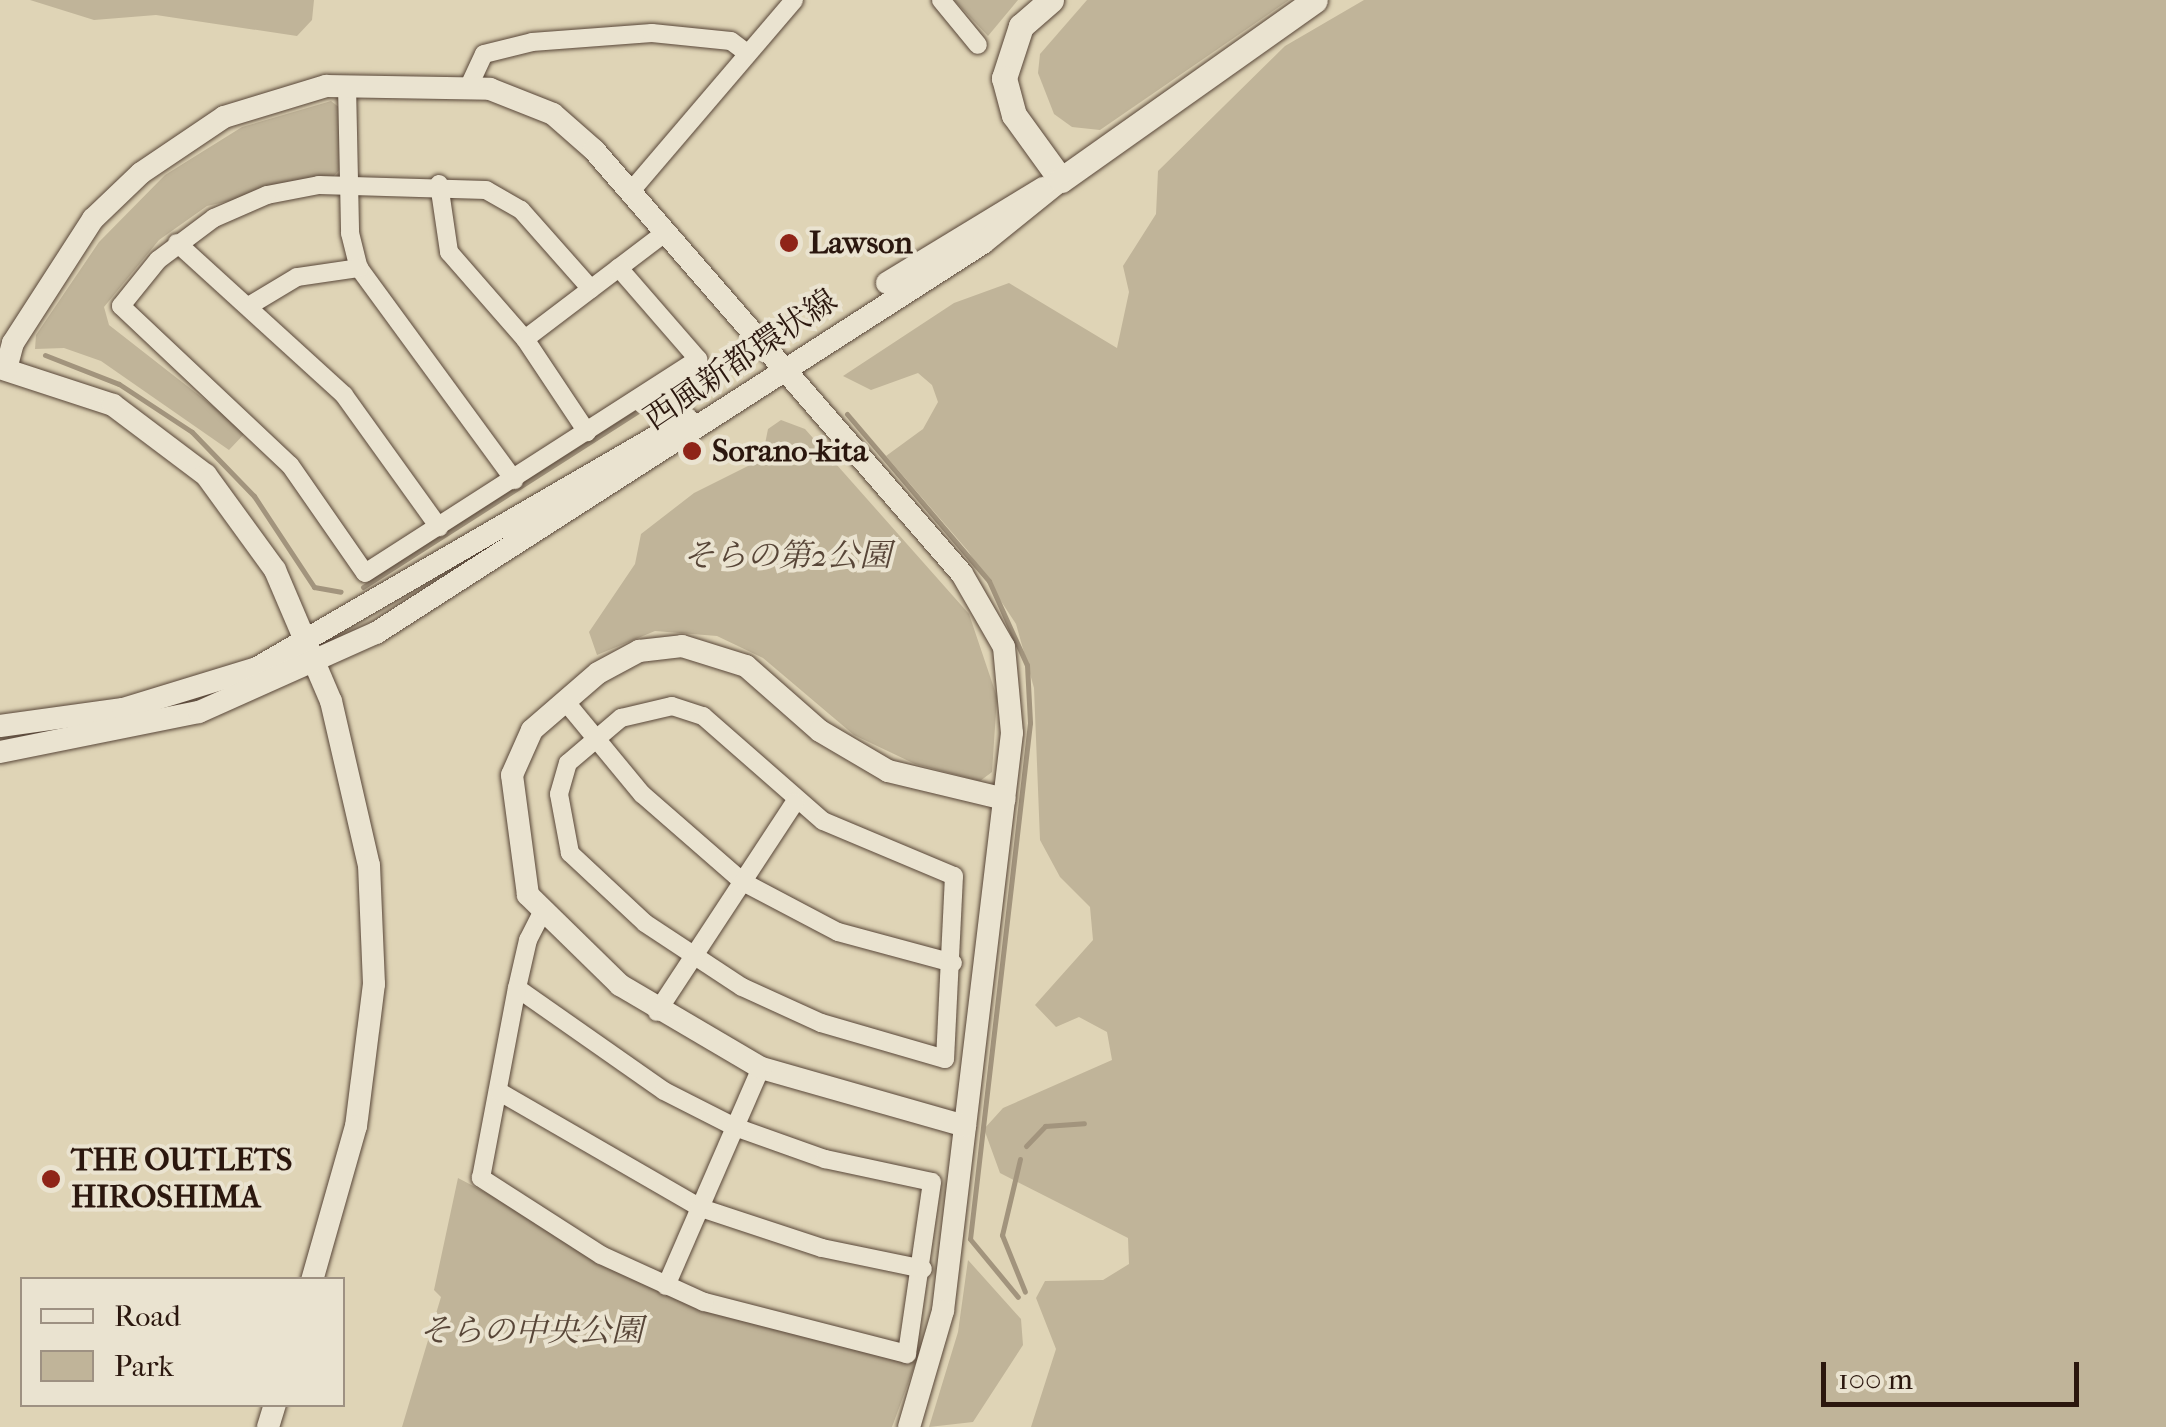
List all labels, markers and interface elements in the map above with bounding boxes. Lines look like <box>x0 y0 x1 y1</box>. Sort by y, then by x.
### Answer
place label: Lawson <box>809 224 913 262</box>
marker: Lawson <box>778 232 800 254</box>
street label: 西風新都環状線 <box>637 281 845 439</box>
place label: Sorano-kita <box>712 432 868 470</box>
marker: Sorano-kita <box>681 440 703 462</box>
park label: そらの第2公園 <box>683 537 891 575</box>
place label: THE OUTLETS HIROSHIMA <box>71 1142 292 1217</box>
marker: THE OUTLETS HIROSHIMA <box>40 1168 62 1190</box>
legend <box>20 1277 345 1407</box>
text: Road <box>114 1299 181 1334</box>
park label: そらの中央公園 <box>419 1312 643 1350</box>
scale bar <box>1826 1342 2084 1404</box>
text: Park <box>114 1349 174 1384</box>
text: 100 m <box>1838 1362 1913 1397</box>

